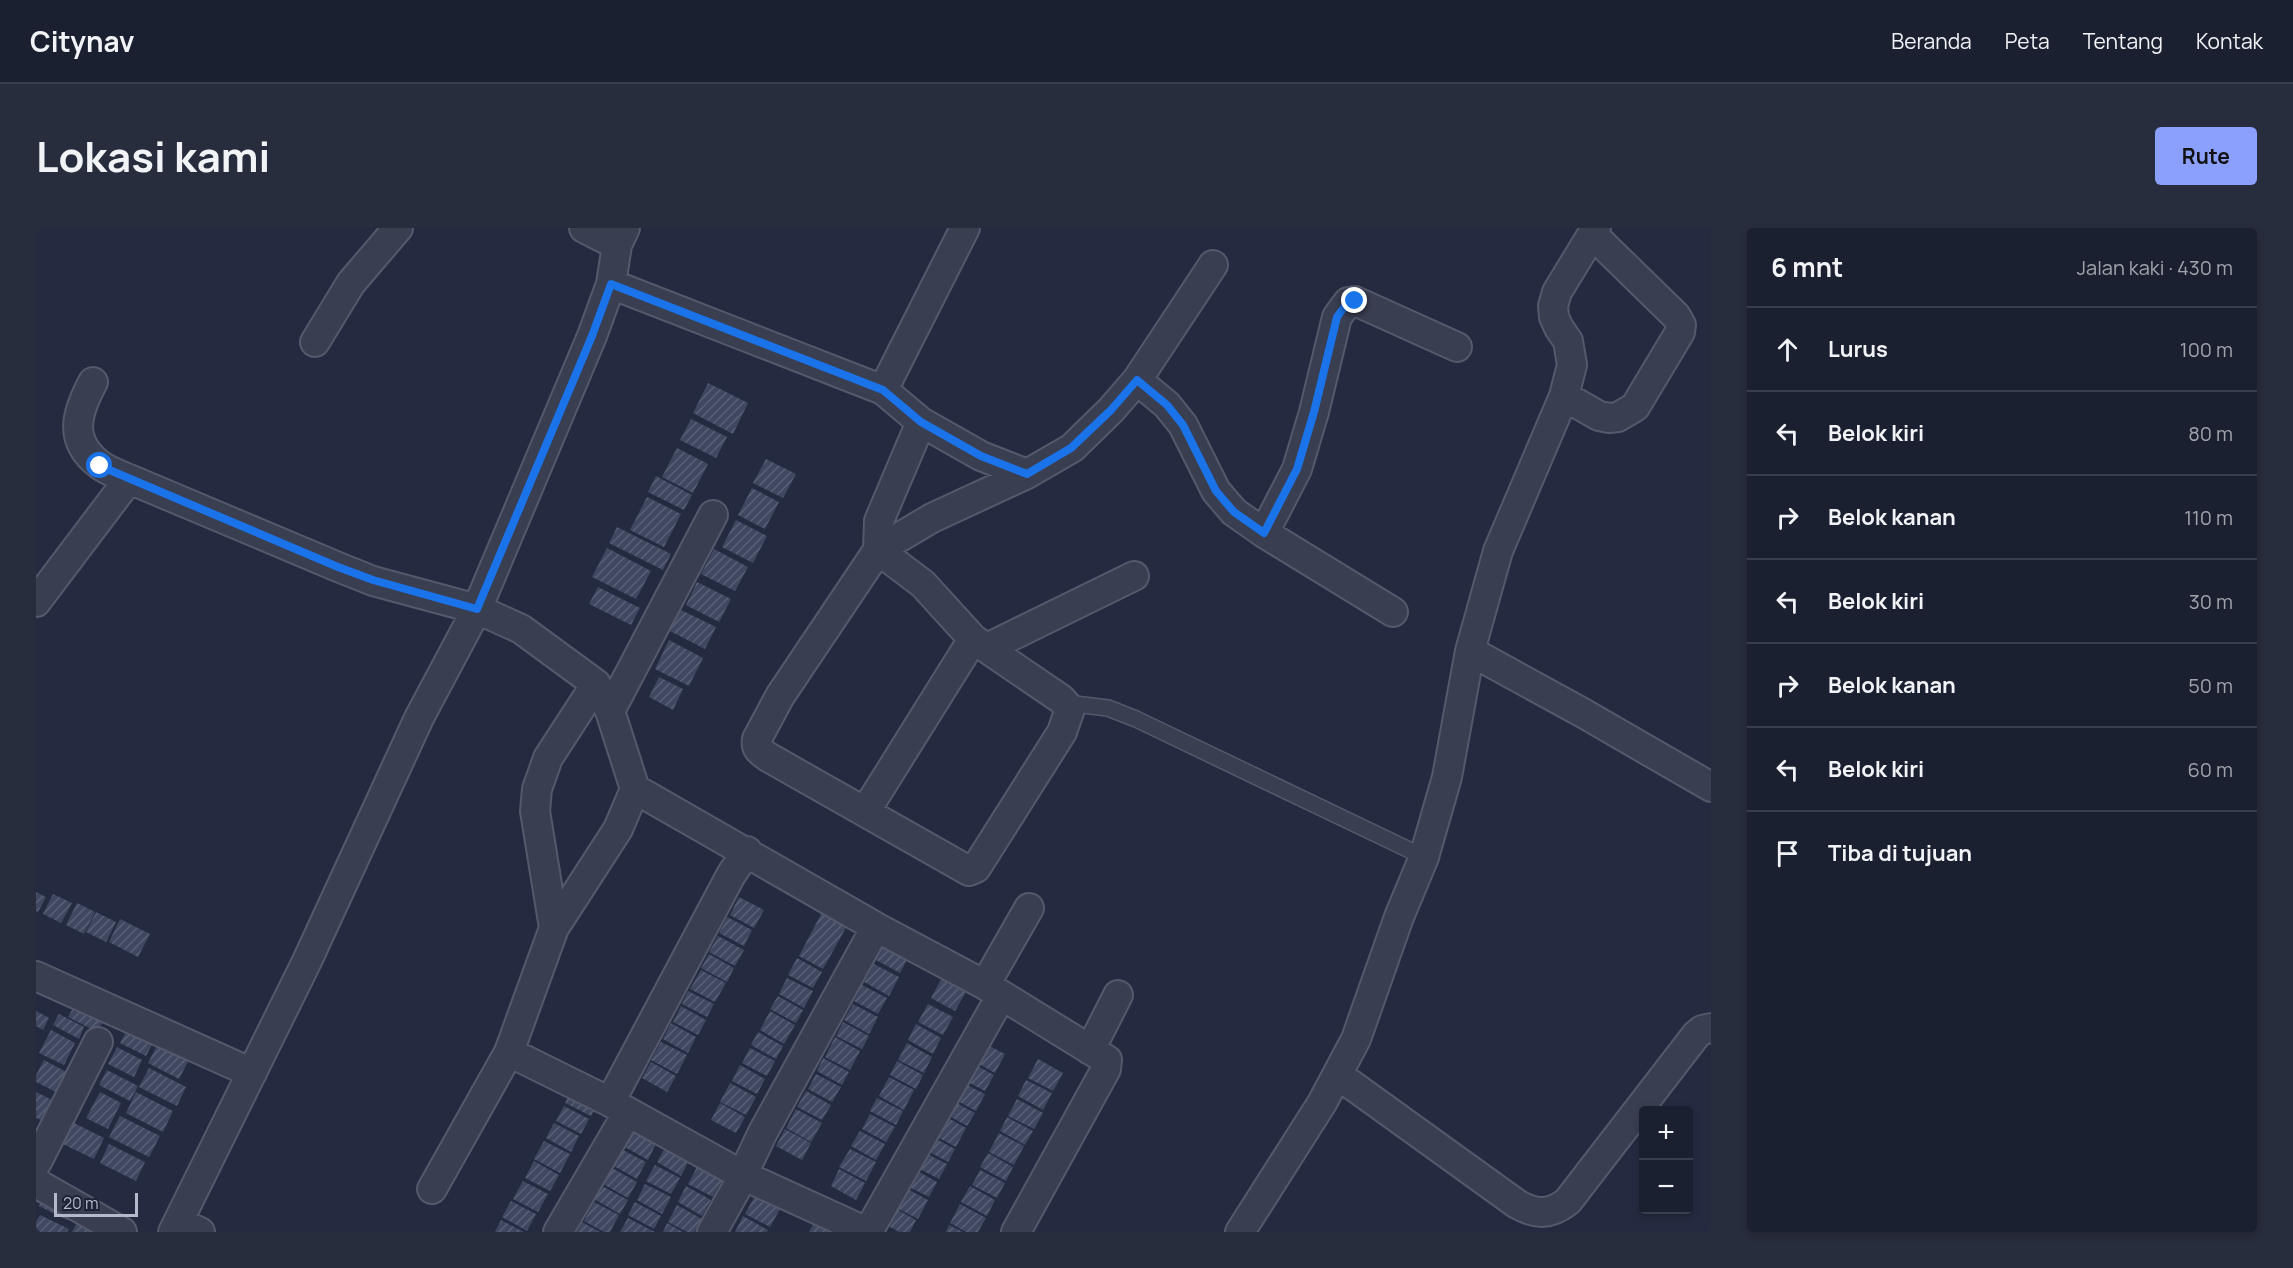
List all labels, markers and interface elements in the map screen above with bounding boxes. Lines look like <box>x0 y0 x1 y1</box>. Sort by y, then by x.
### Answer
text: Citynav <box>30 22 134 60</box>
text: Beranda <box>1891 27 1972 55</box>
text: Peta <box>2005 27 2050 55</box>
text: Tentang <box>2083 27 2163 55</box>
text: Kontak <box>2196 27 2263 55</box>
text: Lokasi kami <box>36 127 270 185</box>
button: Rute <box>2155 127 2257 185</box>
text: 6 mnt <box>1771 249 1843 285</box>
text: Jalan kaki · 430 m <box>2077 254 2233 281</box>
route end <box>1341 287 1367 313</box>
icon: ahead <box>1771 333 1804 366</box>
text: Lurus <box>1828 334 1888 364</box>
text: 100 m <box>2180 336 2233 363</box>
icon: left <box>1771 417 1804 450</box>
text: Belok kiri <box>1828 418 1924 448</box>
text: 80 m <box>2188 420 2233 447</box>
route start <box>86 452 112 478</box>
icon: right <box>1771 501 1804 534</box>
text: Belok kanan <box>1828 502 1956 532</box>
text: 110 m <box>2184 504 2233 531</box>
icon: left <box>1771 585 1804 618</box>
text: Belok kiri <box>1828 586 1924 616</box>
text: 30 m <box>2189 588 2233 615</box>
icon: right <box>1771 669 1804 702</box>
text: Belok kanan <box>1828 670 1956 700</box>
text: 50 m <box>2188 672 2233 699</box>
icon: left <box>1771 753 1804 786</box>
text: Belok kiri <box>1828 754 1924 784</box>
text: 60 m <box>2187 756 2233 783</box>
icon: arrive <box>1771 837 1804 870</box>
text: Tiba di tujuan <box>1828 838 1972 868</box>
map controls <box>1639 1106 1693 1214</box>
button: + <box>1639 1106 1693 1160</box>
button: − <box>1639 1160 1693 1214</box>
scale bar <box>54 1190 138 1218</box>
text: 20 m <box>63 1192 99 1214</box>

